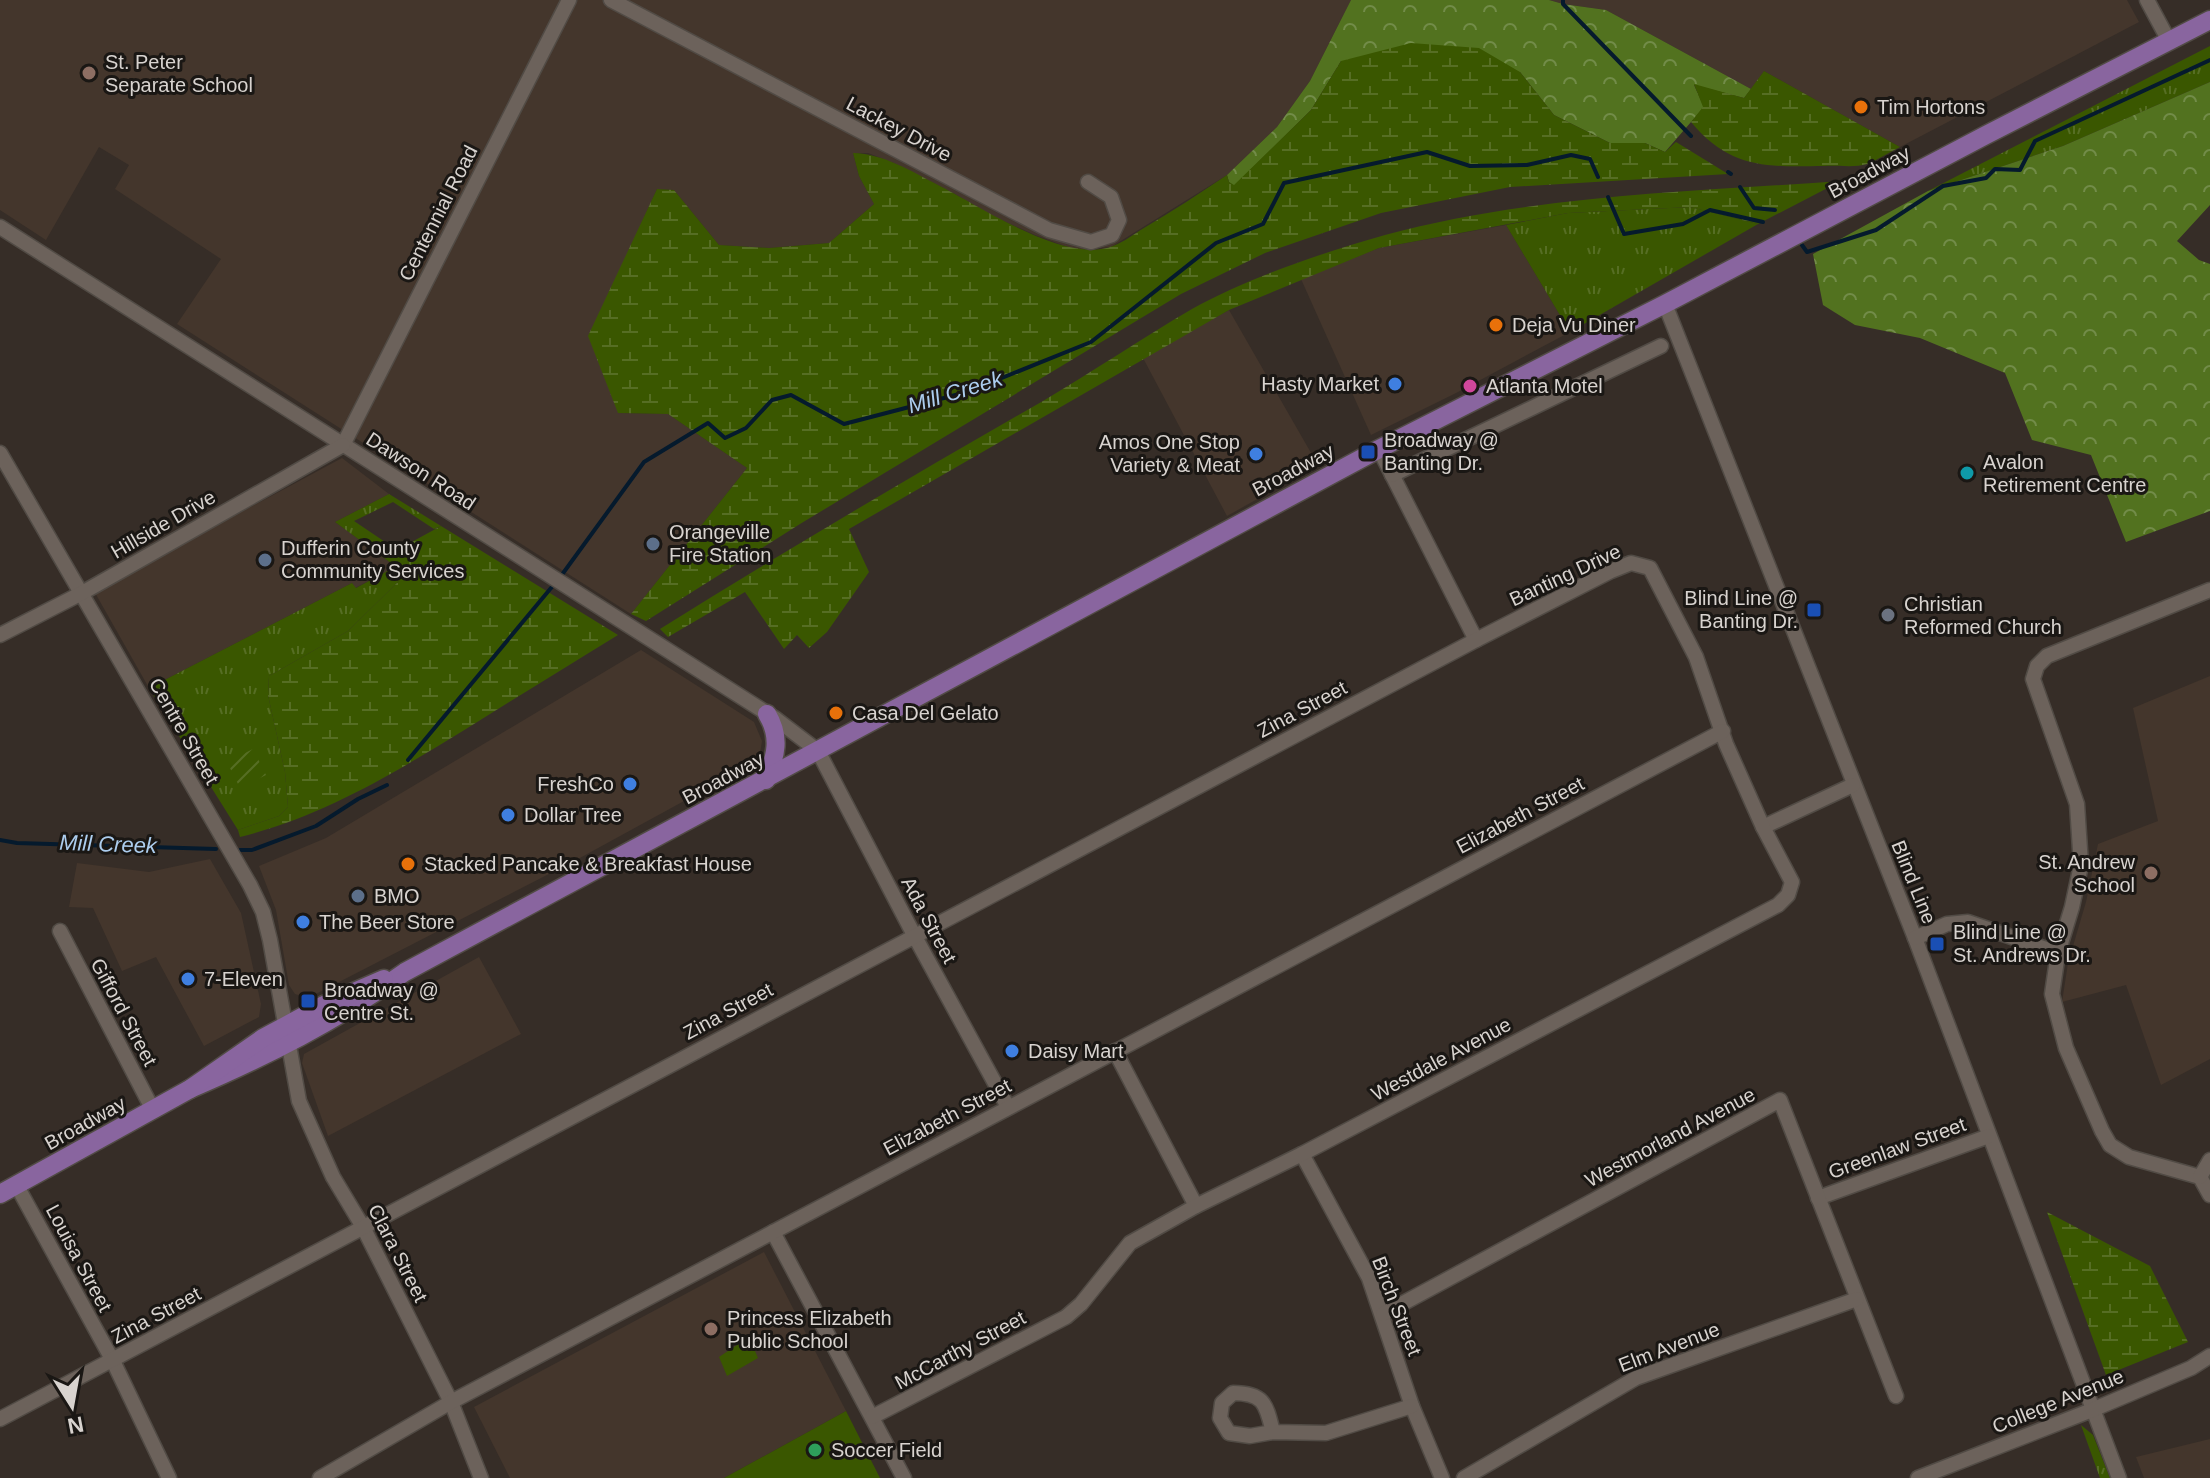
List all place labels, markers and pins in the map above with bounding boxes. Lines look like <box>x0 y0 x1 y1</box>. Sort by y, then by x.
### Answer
place label: St. Peter Separate School <box>105 51 253 96</box>
marker: St. Peter Separate School <box>80 64 98 82</box>
place label: Tim Hortons <box>1877 96 1985 118</box>
marker: Tim Hortons <box>1852 98 1870 116</box>
place label: Deja Vu Diner <box>1512 314 1636 336</box>
marker: Deja Vu Diner <box>1487 316 1505 334</box>
place label: Hasty Market <box>1261 373 1379 395</box>
marker: Hasty Market <box>1386 375 1404 393</box>
place label: Atlanta Motel <box>1486 375 1603 397</box>
marker: Atlanta Motel <box>1461 377 1479 395</box>
place label: Broadway @ Banting Dr. <box>1384 429 1499 474</box>
place label: Amos One Stop Variety & Meat <box>1099 431 1240 476</box>
marker: Broadway @ Banting Dr. <box>1359 443 1377 461</box>
marker: Amos One Stop Variety & Meat <box>1247 445 1265 463</box>
place label: Avalon Retirement Centre <box>1983 451 2146 496</box>
marker: Avalon Retirement Centre <box>1958 464 1976 482</box>
place label: Orangeville Fire Station <box>669 521 771 566</box>
marker: Orangeville Fire Station <box>644 535 662 553</box>
place label: Dufferin County Community Services <box>281 537 464 582</box>
marker: Dufferin County Community Services <box>256 551 274 569</box>
place label: Blind Line @ Banting Dr. <box>1684 587 1798 632</box>
place label: Christian Reformed Church <box>1904 593 2062 638</box>
marker: Blind Line @ Banting Dr. <box>1805 601 1823 619</box>
marker: Christian Reformed Church <box>1879 606 1897 624</box>
place label: Casa Del Gelato <box>852 702 999 724</box>
marker: Casa Del Gelato <box>827 704 845 722</box>
place label: FreshCo <box>537 773 614 795</box>
marker: FreshCo <box>621 775 639 793</box>
place label: Dollar Tree <box>524 804 622 826</box>
marker: Dollar Tree <box>499 806 517 824</box>
place label: St. Andrew School <box>2038 851 2136 896</box>
place label: Stacked Pancake & Breakfast House <box>424 853 752 875</box>
marker: Stacked Pancake & Breakfast House <box>399 855 417 873</box>
marker: St. Andrew School <box>2142 864 2160 882</box>
place label: BMO <box>374 885 420 907</box>
marker: BMO <box>349 887 367 905</box>
place label: The Beer Store <box>319 911 455 933</box>
marker: The Beer Store <box>294 913 312 931</box>
place label: Blind Line @ St. Andrews Dr. <box>1953 921 2091 966</box>
marker: Blind Line @ St. Andrews Dr. <box>1928 935 1946 953</box>
place label: 7-Eleven <box>204 968 283 990</box>
marker: 7-Eleven <box>179 970 197 988</box>
place label: Broadway @ Centre St. <box>324 979 439 1024</box>
marker: Broadway @ Centre St. <box>299 992 317 1010</box>
place label: Daisy Mart <box>1028 1040 1124 1062</box>
marker: Daisy Mart <box>1003 1042 1021 1060</box>
place label: Princess Elizabeth Public School <box>727 1307 892 1352</box>
marker: Princess Elizabeth Public School <box>702 1320 720 1338</box>
place label: Soccer Field <box>831 1439 942 1461</box>
marker: Soccer Field <box>806 1441 824 1459</box>

